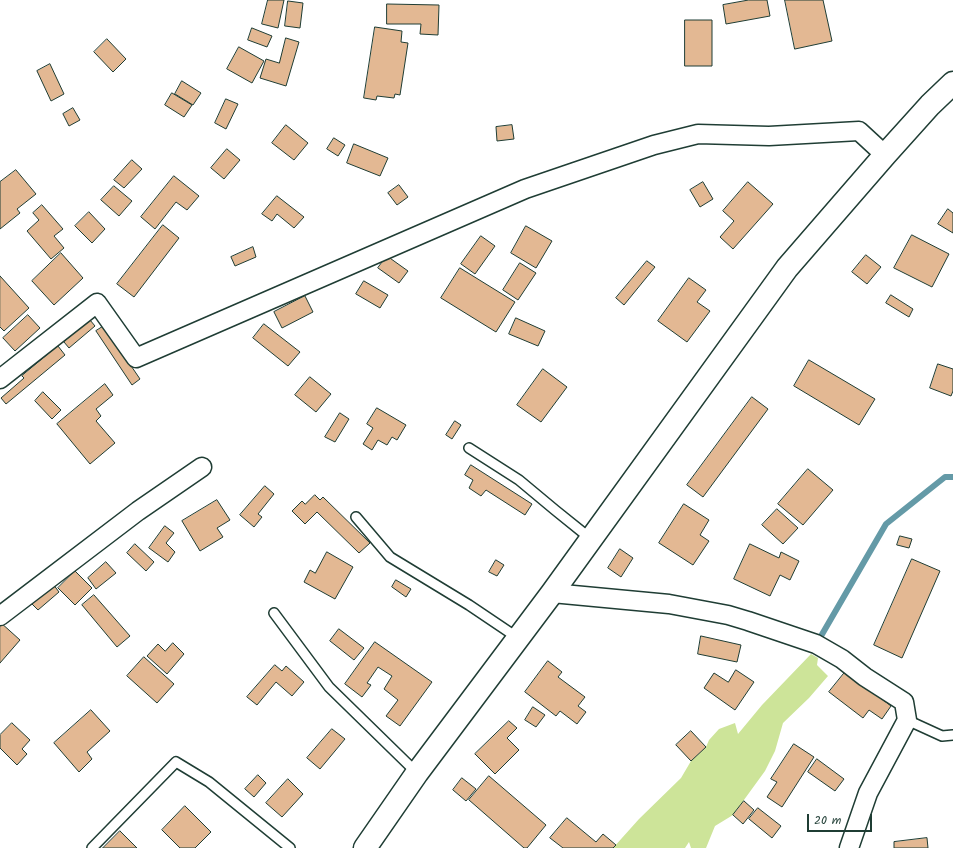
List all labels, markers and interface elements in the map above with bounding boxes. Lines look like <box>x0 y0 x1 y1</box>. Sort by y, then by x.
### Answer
scale bar <box>809 806 874 832</box>
text: 20 m <box>814 811 841 830</box>

